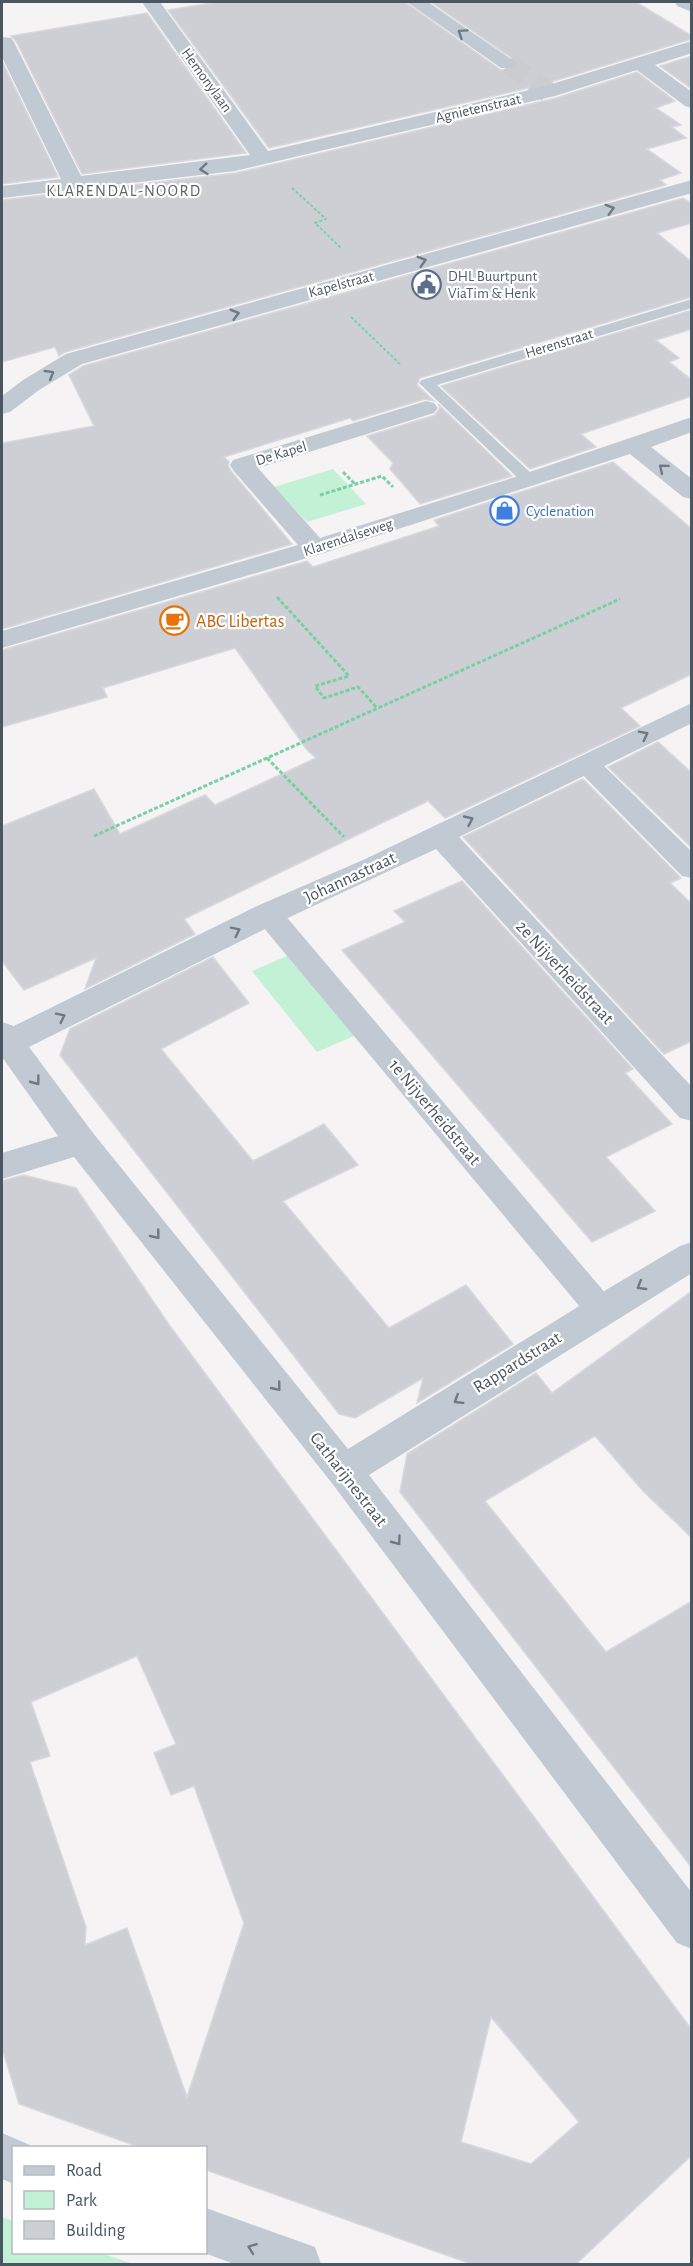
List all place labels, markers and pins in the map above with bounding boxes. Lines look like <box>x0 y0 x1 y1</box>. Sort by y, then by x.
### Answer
public building icon: DHL Buurtpunt ViaTim & Henk <box>411 269 443 301</box>
place label: DHL Buurtpunt ViaTim & Henk <box>448 269 537 301</box>
shop icon: Cyclenation <box>489 495 521 527</box>
place label: Cyclenation <box>526 504 594 519</box>
cafe icon: ABC Libertas <box>159 605 191 637</box>
place label: ABC Libertas <box>196 613 284 631</box>

